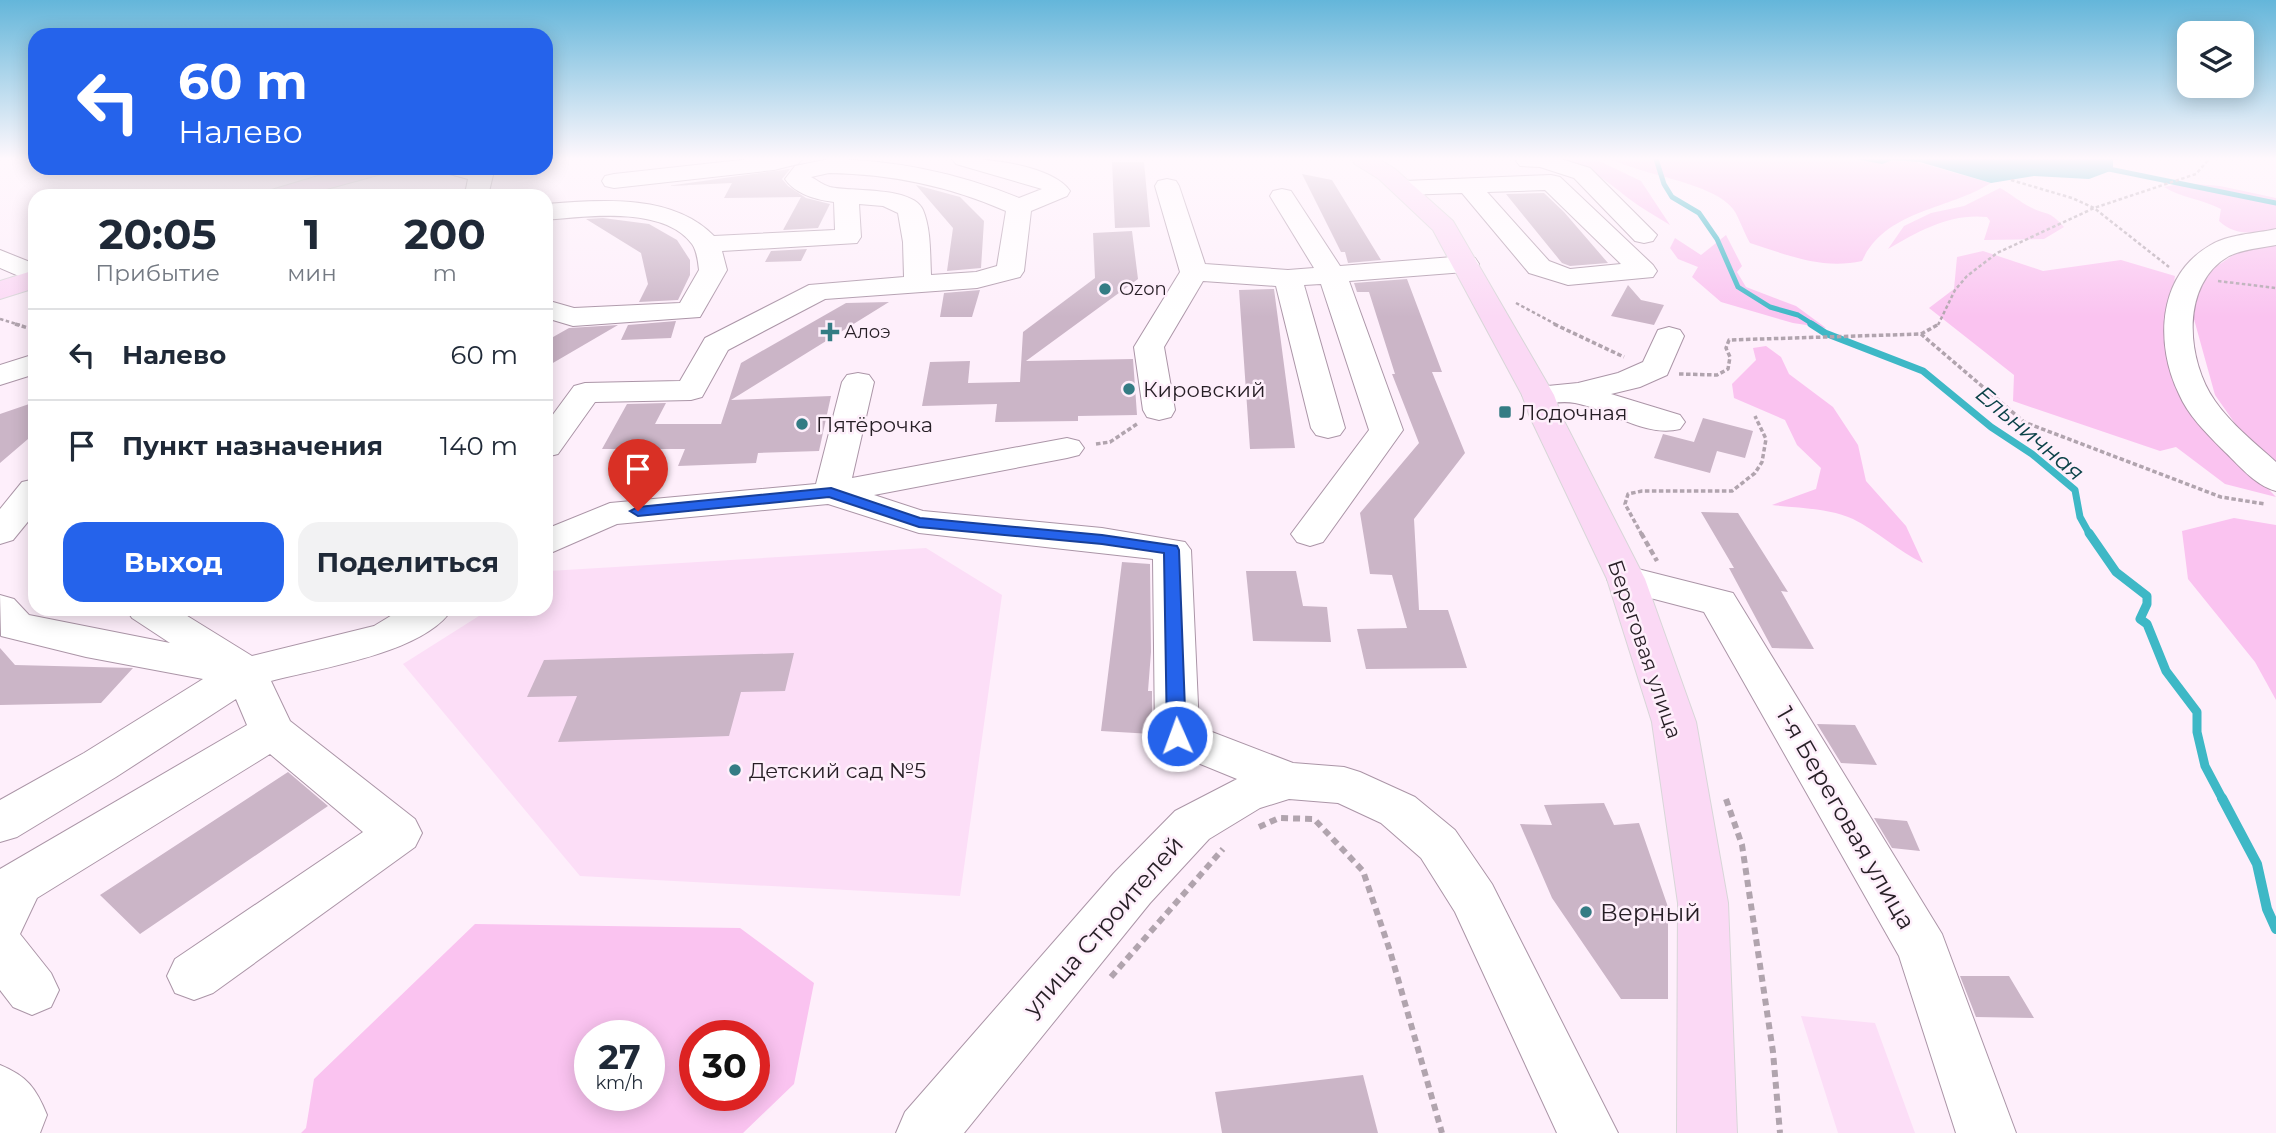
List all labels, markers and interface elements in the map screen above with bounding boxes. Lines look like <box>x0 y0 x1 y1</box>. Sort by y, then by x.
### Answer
map controls <box>2177 21 2254 98</box>
button: layers <box>2177 21 2254 98</box>
text: 60 m <box>178 52 308 111</box>
icon: left <box>63 56 154 147</box>
text: Налево <box>178 112 303 151</box>
text: 20:05 <box>99 208 216 260</box>
text: 1 <box>304 208 320 260</box>
text: 200 <box>404 208 486 260</box>
text: Прибытие <box>95 259 220 287</box>
text: мин <box>287 259 337 287</box>
text: m <box>433 259 457 287</box>
place label: Ozon <box>1119 278 1167 300</box>
marker: Ozon <box>1097 281 1113 297</box>
place label: Алоэ <box>844 321 891 343</box>
marker: Алоэ <box>822 324 838 340</box>
icon: left <box>63 336 101 374</box>
text: Налево <box>122 339 226 371</box>
text: 60 m <box>451 339 518 371</box>
place label: Кировский <box>1143 377 1265 402</box>
water label: Ельничная <box>1970 380 2090 486</box>
marker: Кировский <box>1121 381 1137 397</box>
place label: Лодочная <box>1519 400 1628 425</box>
marker: Лодочная <box>1497 404 1513 420</box>
place label: Пятёрочка <box>816 412 933 437</box>
marker: Пятёрочка <box>794 416 810 432</box>
icon: arrive <box>63 427 101 465</box>
text: Пункт назначения <box>122 430 383 462</box>
text: 140 m <box>440 430 518 462</box>
pin <box>608 439 668 511</box>
icon: arrive <box>619 450 657 488</box>
button: Выход <box>63 522 284 602</box>
button: Поделиться <box>298 522 518 602</box>
street label: Береговая улица <box>1603 556 1687 742</box>
position arrow <box>1140 699 1214 773</box>
street label: 1-я Береговая улица <box>1770 702 1922 934</box>
place label: Детский сад №5 <box>749 758 926 783</box>
marker: Детский сад №5 <box>727 762 743 778</box>
street label: улица Строителей <box>1016 830 1189 1023</box>
place label: Верный <box>1600 898 1701 927</box>
marker: Верный <box>1578 904 1594 920</box>
speed limit sign: 30 <box>679 1020 770 1111</box>
text: 27 <box>598 1035 641 1078</box>
text: km/h <box>595 1072 644 1094</box>

